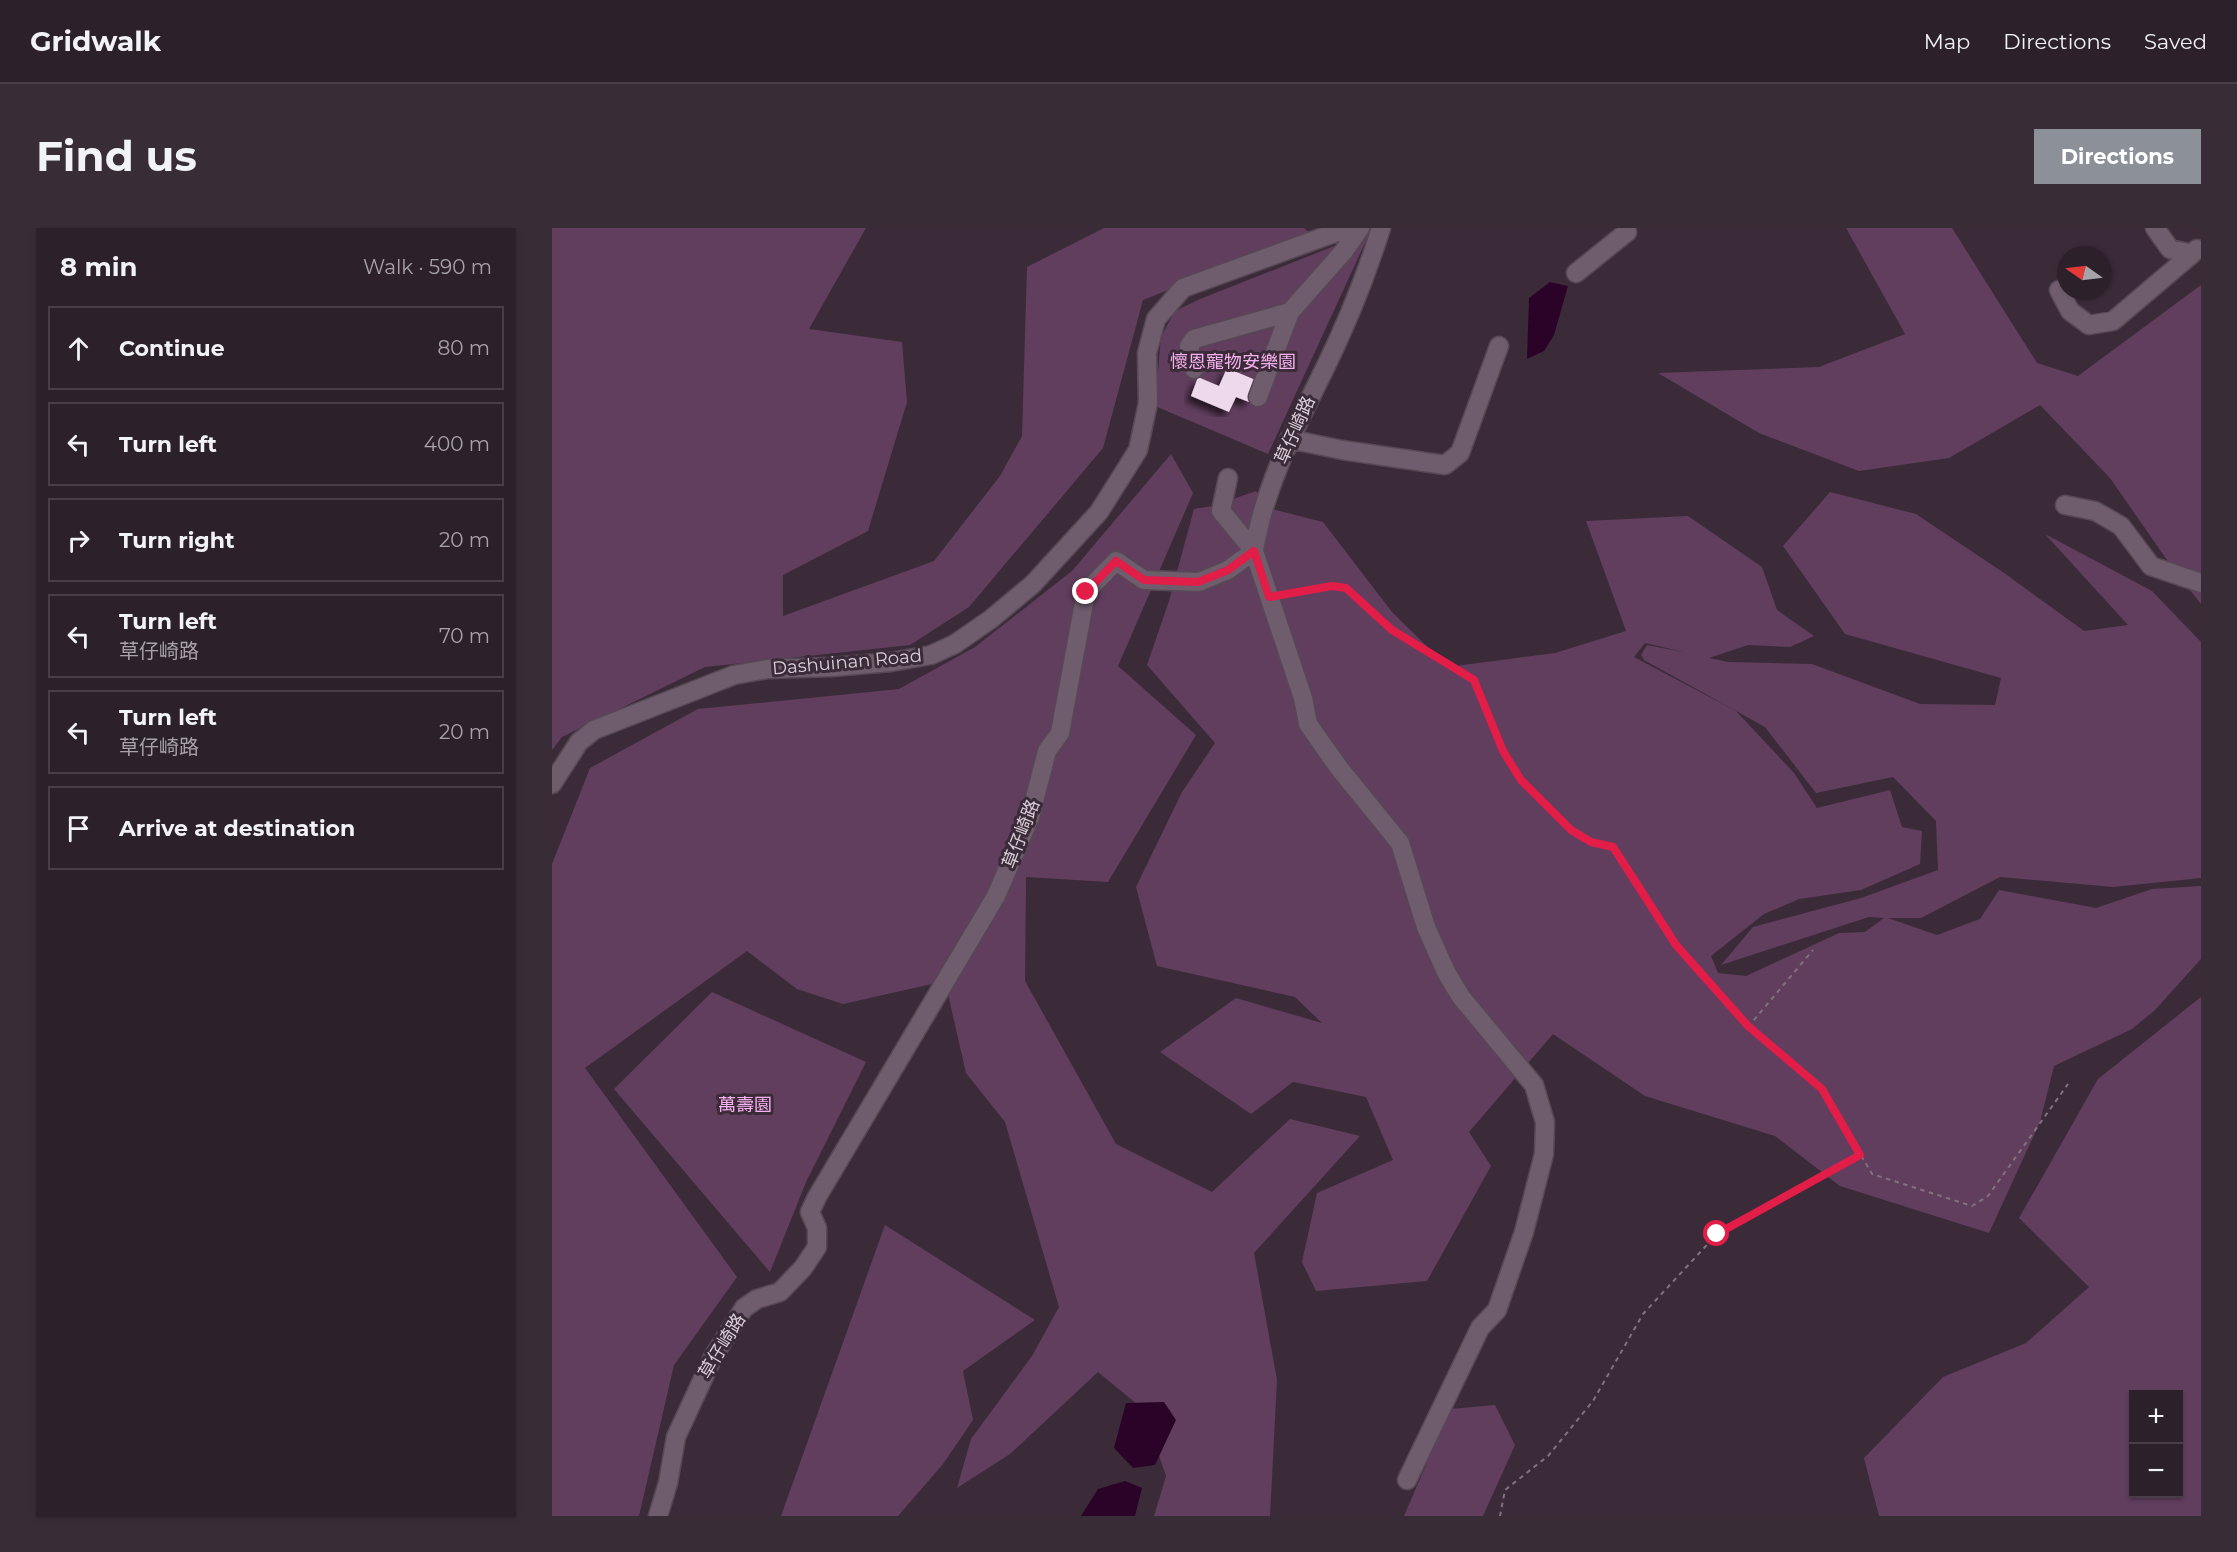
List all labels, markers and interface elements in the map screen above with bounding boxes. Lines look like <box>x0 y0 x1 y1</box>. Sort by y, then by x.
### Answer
text: Gridwalk <box>30 24 161 58</box>
text: Map <box>1924 29 1970 54</box>
text: Directions <box>2003 29 2111 54</box>
text: Saved <box>2144 29 2207 54</box>
button: Directions <box>2034 129 2201 184</box>
text: Find us <box>36 130 197 182</box>
north arrow <box>2057 246 2111 300</box>
text: 8 min <box>60 251 138 283</box>
text: Walk · 590 m <box>363 255 492 279</box>
icon: ahead <box>62 332 95 365</box>
text: Continue <box>119 335 225 362</box>
text: 80 m <box>438 336 490 360</box>
park label: 懷恩寵物安樂園 <box>1170 351 1296 373</box>
street label: 草仔崎路 <box>1270 393 1320 467</box>
icon: left <box>62 428 95 461</box>
text: Turn left <box>119 431 217 458</box>
text: 400 m <box>424 432 490 456</box>
icon: right <box>62 524 95 557</box>
text: Turn right <box>119 527 234 554</box>
text: 20 m <box>439 528 490 552</box>
route end <box>1072 578 1098 604</box>
text: Turn left <box>119 608 217 635</box>
icon: left <box>62 620 95 653</box>
text: 70 m <box>439 624 490 648</box>
text: 草仔崎路 <box>119 639 199 663</box>
street label: Dashuinan Road <box>771 644 923 680</box>
text: Turn left <box>119 704 217 731</box>
icon: left <box>62 716 95 749</box>
text: 20 m <box>439 720 490 744</box>
text: 草仔崎路 <box>119 735 199 759</box>
street label: 草仔崎路 <box>998 796 1044 872</box>
icon: arrive <box>62 812 95 845</box>
text: Arrive at destination <box>119 815 355 842</box>
park label: 萬壽園 <box>718 1094 772 1116</box>
route start <box>1703 1220 1729 1246</box>
street label: 草仔崎路 <box>694 1309 750 1383</box>
map controls <box>2129 1390 2183 1498</box>
button: + <box>2129 1390 2183 1444</box>
button: − <box>2129 1444 2183 1498</box>

